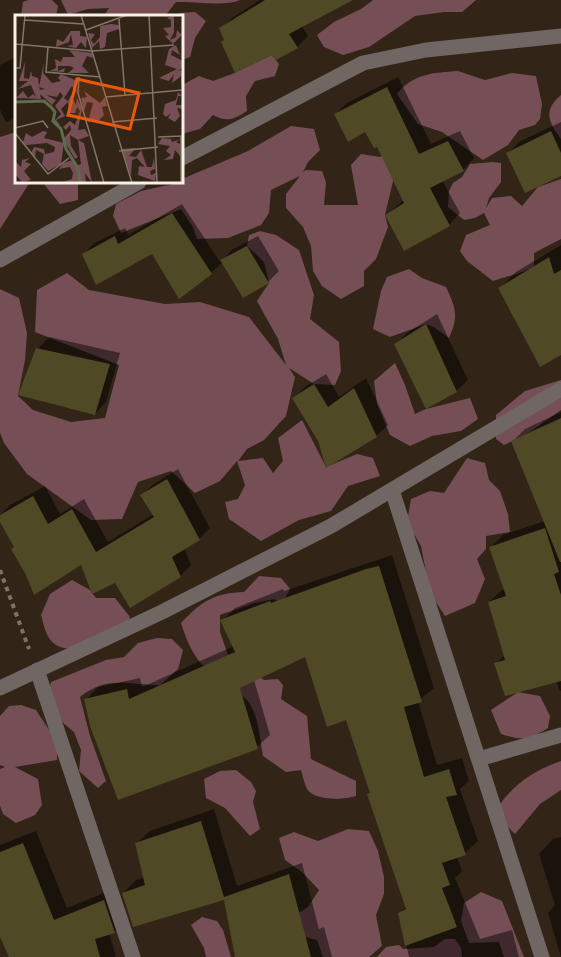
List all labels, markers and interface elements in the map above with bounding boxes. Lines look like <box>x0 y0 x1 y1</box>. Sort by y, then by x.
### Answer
inset map <box>15 15 183 183</box>

